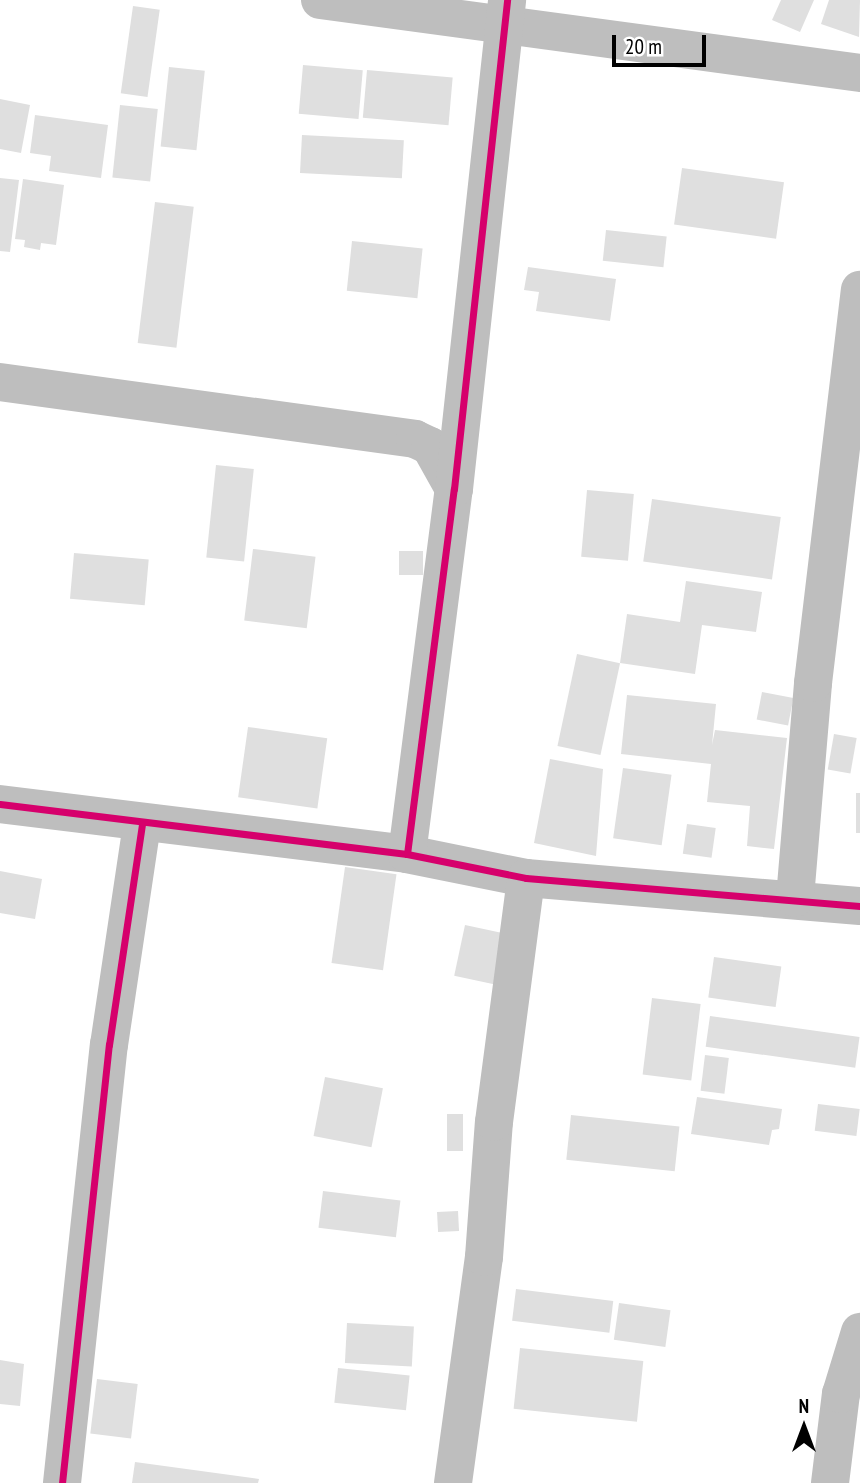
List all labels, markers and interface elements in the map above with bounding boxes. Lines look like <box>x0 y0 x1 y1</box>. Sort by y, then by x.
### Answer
scale bar <box>615 21 710 65</box>
text: 20 m <box>625 33 662 60</box>
north arrow <box>769 1392 839 1462</box>
text: N <box>799 1394 809 1418</box>

